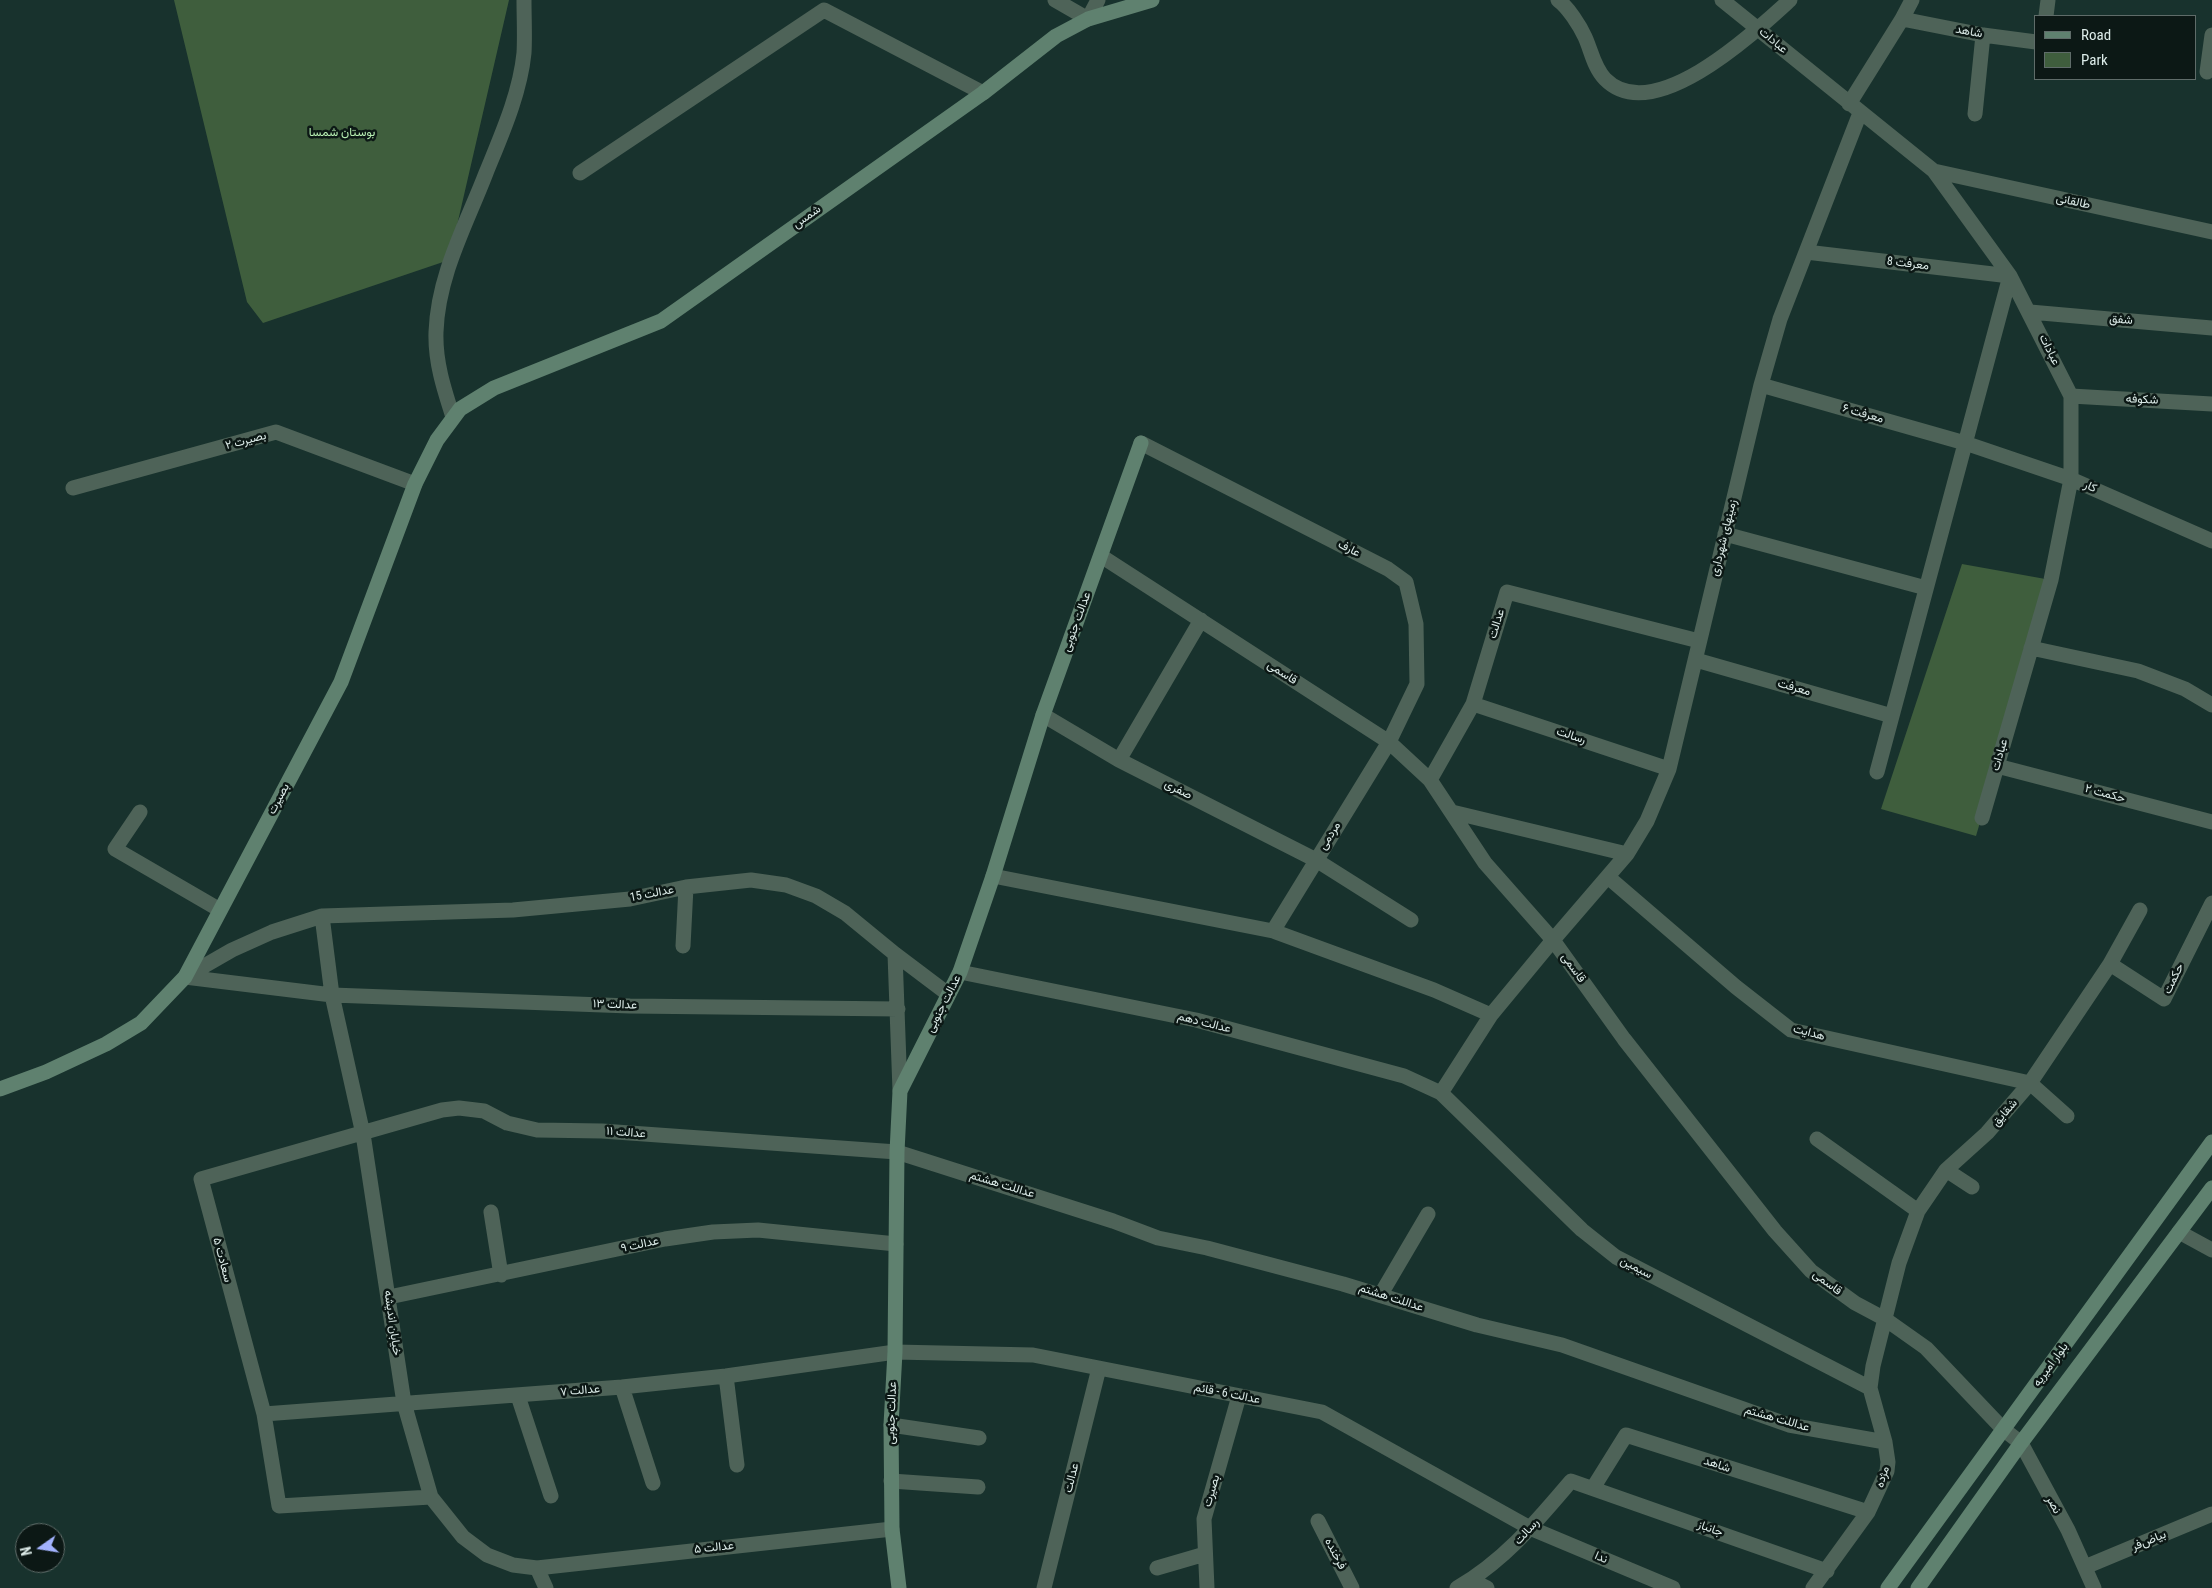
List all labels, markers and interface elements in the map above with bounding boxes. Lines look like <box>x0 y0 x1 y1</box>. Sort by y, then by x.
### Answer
legend <box>2034 15 2197 80</box>
street label: شاهد <box>1954 23 1984 41</box>
street label: عبادات <box>1756 25 1790 57</box>
text: Road <box>2081 26 2111 44</box>
text: Park <box>2081 51 2108 69</box>
park label: بوستان شمسا <box>309 126 375 140</box>
street label: طالقانی <box>2055 191 2091 213</box>
street label: شمس <box>790 202 824 232</box>
street label: معرفت 8 <box>1886 254 1930 274</box>
street label: شفق <box>2109 312 2133 328</box>
street label: عبادات <box>2035 332 2063 368</box>
street label: شکوفه <box>2125 392 2159 408</box>
street label: معرفت ۶ <box>1841 401 1885 427</box>
street label: بصیرت ۲ <box>224 429 268 453</box>
street label: کار <box>2081 478 2099 496</box>
street label: زمینهای شهرداری <box>1708 498 1740 578</box>
street label: عارف <box>1335 537 1363 561</box>
street label: عدالت جنوبی <box>1060 590 1094 654</box>
street label: عدالت <box>1486 608 1508 640</box>
street label: قاسمی <box>1264 658 1300 688</box>
street label: معرفت <box>1776 676 1812 700</box>
street label: رسالت <box>1554 724 1588 748</box>
street label: عبادات <box>1989 737 2011 773</box>
street label: صفری <box>1162 777 1194 803</box>
street label: بصیرت <box>265 781 293 817</box>
street label: حکمت ۲ <box>2083 782 2127 806</box>
street label: مردمی <box>1316 819 1344 853</box>
street label: عدالت 15 <box>629 883 675 905</box>
street label: قاسمی <box>1557 950 1589 986</box>
street label: حکمت <box>2160 961 2188 997</box>
street label: عدالت جنوبی <box>923 973 965 1035</box>
street label: عدالت ۱۳ <box>593 997 637 1013</box>
street label: عدالت دهم <box>1176 1009 1232 1037</box>
street label: هدایت <box>1791 1022 1827 1044</box>
street label: شقایق <box>1989 1096 2021 1130</box>
street label: عدالت ۱۱ <box>606 1124 646 1142</box>
street label: عداللت هشتم <box>968 1168 1036 1202</box>
street label: عدالت ۹ <box>620 1234 660 1256</box>
street label: سعادت ۵ <box>209 1236 235 1284</box>
street label: سیمین <box>1618 1254 1654 1282</box>
street label: قاسمی <box>1810 1267 1844 1299</box>
street label: عداللت هشتم <box>1357 1281 1425 1315</box>
street label: خیابان اندیشه <box>380 1289 404 1357</box>
street label: بلوار امیریه <box>2030 1340 2072 1390</box>
street label: عدالت جنوبی <box>884 1381 900 1445</box>
street label: عدالت 6 - قائم <box>1193 1381 1261 1407</box>
street label: عدالت ۷ <box>560 1382 600 1400</box>
street label: عداللت هشتم <box>1743 1403 1811 1435</box>
street label: شاهد <box>1702 1454 1732 1476</box>
street label: عدالت <box>1061 1462 1083 1494</box>
street label: مژده <box>1873 1465 1893 1489</box>
street label: بصیرت <box>1201 1473 1223 1509</box>
street label: نصر <box>2042 1493 2064 1517</box>
street label: رسالت <box>1511 1516 1543 1548</box>
street label: جانباز <box>1695 1518 1725 1540</box>
north arrow <box>15 1523 65 1573</box>
street label: بیاض‌فر <box>2130 1528 2168 1554</box>
street label: فرخنده <box>1321 1536 1349 1572</box>
street label: عدالت ۵ <box>693 1539 735 1557</box>
text: N <box>18 1545 35 1557</box>
street label: ندا <box>1592 1549 1610 1567</box>

